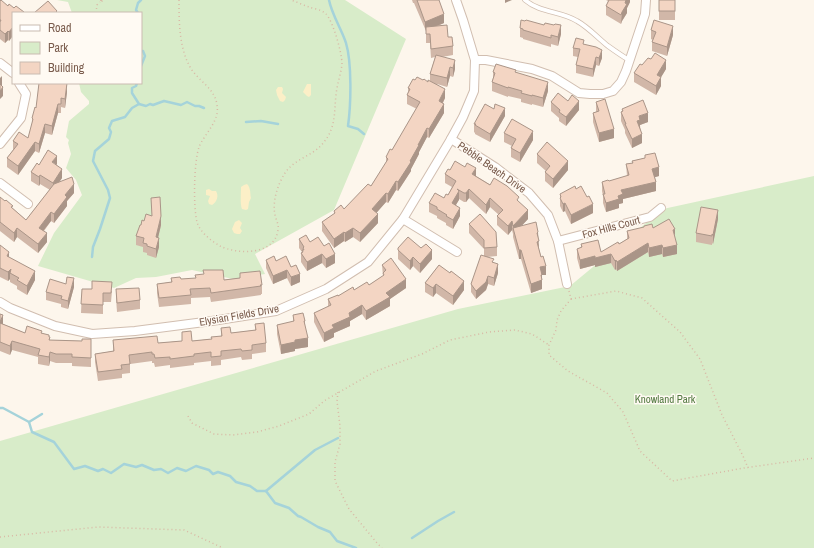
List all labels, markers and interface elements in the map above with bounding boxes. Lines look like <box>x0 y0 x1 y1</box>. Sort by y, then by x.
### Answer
legend <box>12 12 142 84</box>
text: Road <box>48 20 72 36</box>
text: Park <box>48 40 68 56</box>
text: Building <box>48 60 85 76</box>
street label: Pebble Beach Drive <box>455 138 529 196</box>
street label: Fox Hills Court <box>581 212 642 241</box>
street label: Elysian Fields Drive <box>198 301 280 329</box>
park label: Knowland Park <box>635 392 696 406</box>

